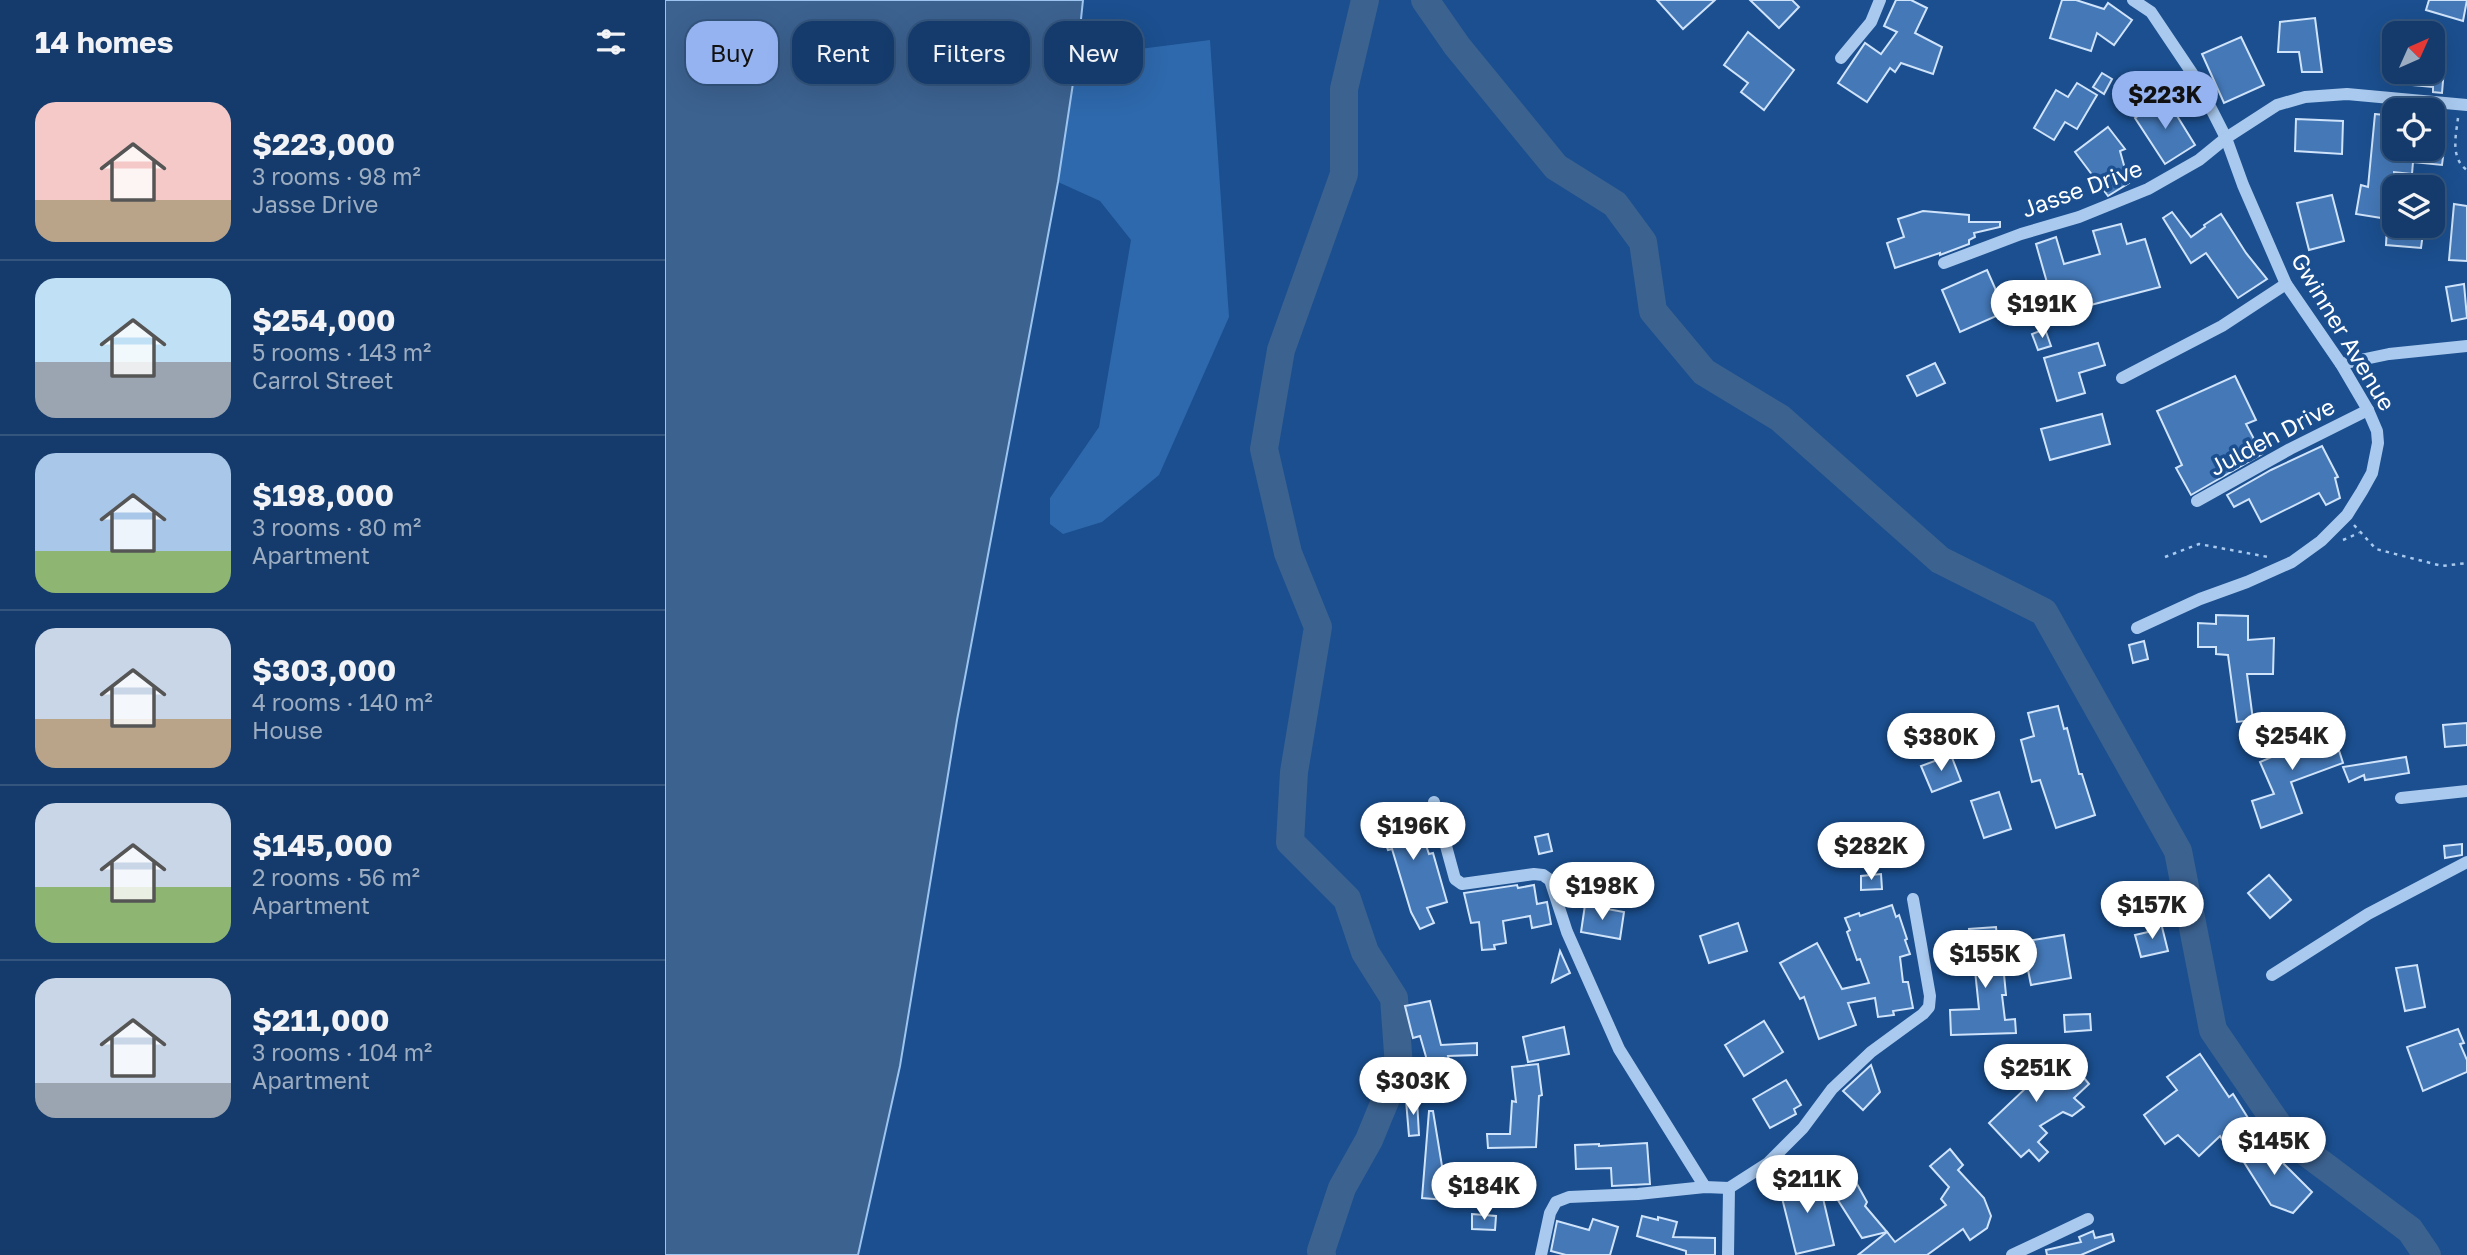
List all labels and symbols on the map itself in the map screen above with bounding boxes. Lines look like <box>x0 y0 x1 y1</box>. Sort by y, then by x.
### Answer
north arrow <box>2382 21 2445 84</box>
pin: $223K <box>2116 72 2214 131</box>
street label: Jasse Drive <box>2018 153 2146 223</box>
street label: Gwinner Avenue <box>2286 248 2402 415</box>
pin: $191K <box>1993 280 2091 340</box>
street label: Juldeh Drive <box>2204 391 2339 481</box>
pin: $254K <box>2243 712 2341 772</box>
pin: $380K <box>1892 714 1990 773</box>
pin: $196K <box>1364 802 1462 862</box>
pin: $282K <box>1822 822 1920 882</box>
pin: $198K <box>1553 862 1651 922</box>
pin: $157K <box>2103 881 2201 941</box>
pin: $155K <box>1936 930 2034 990</box>
pin: $251K <box>1987 1044 2085 1104</box>
pin: $303K <box>1364 1058 1462 1117</box>
pin: $145K <box>2225 1118 2323 1177</box>
pin: $211K <box>1758 1156 1856 1215</box>
pin: $184K <box>1435 1162 1533 1222</box>

